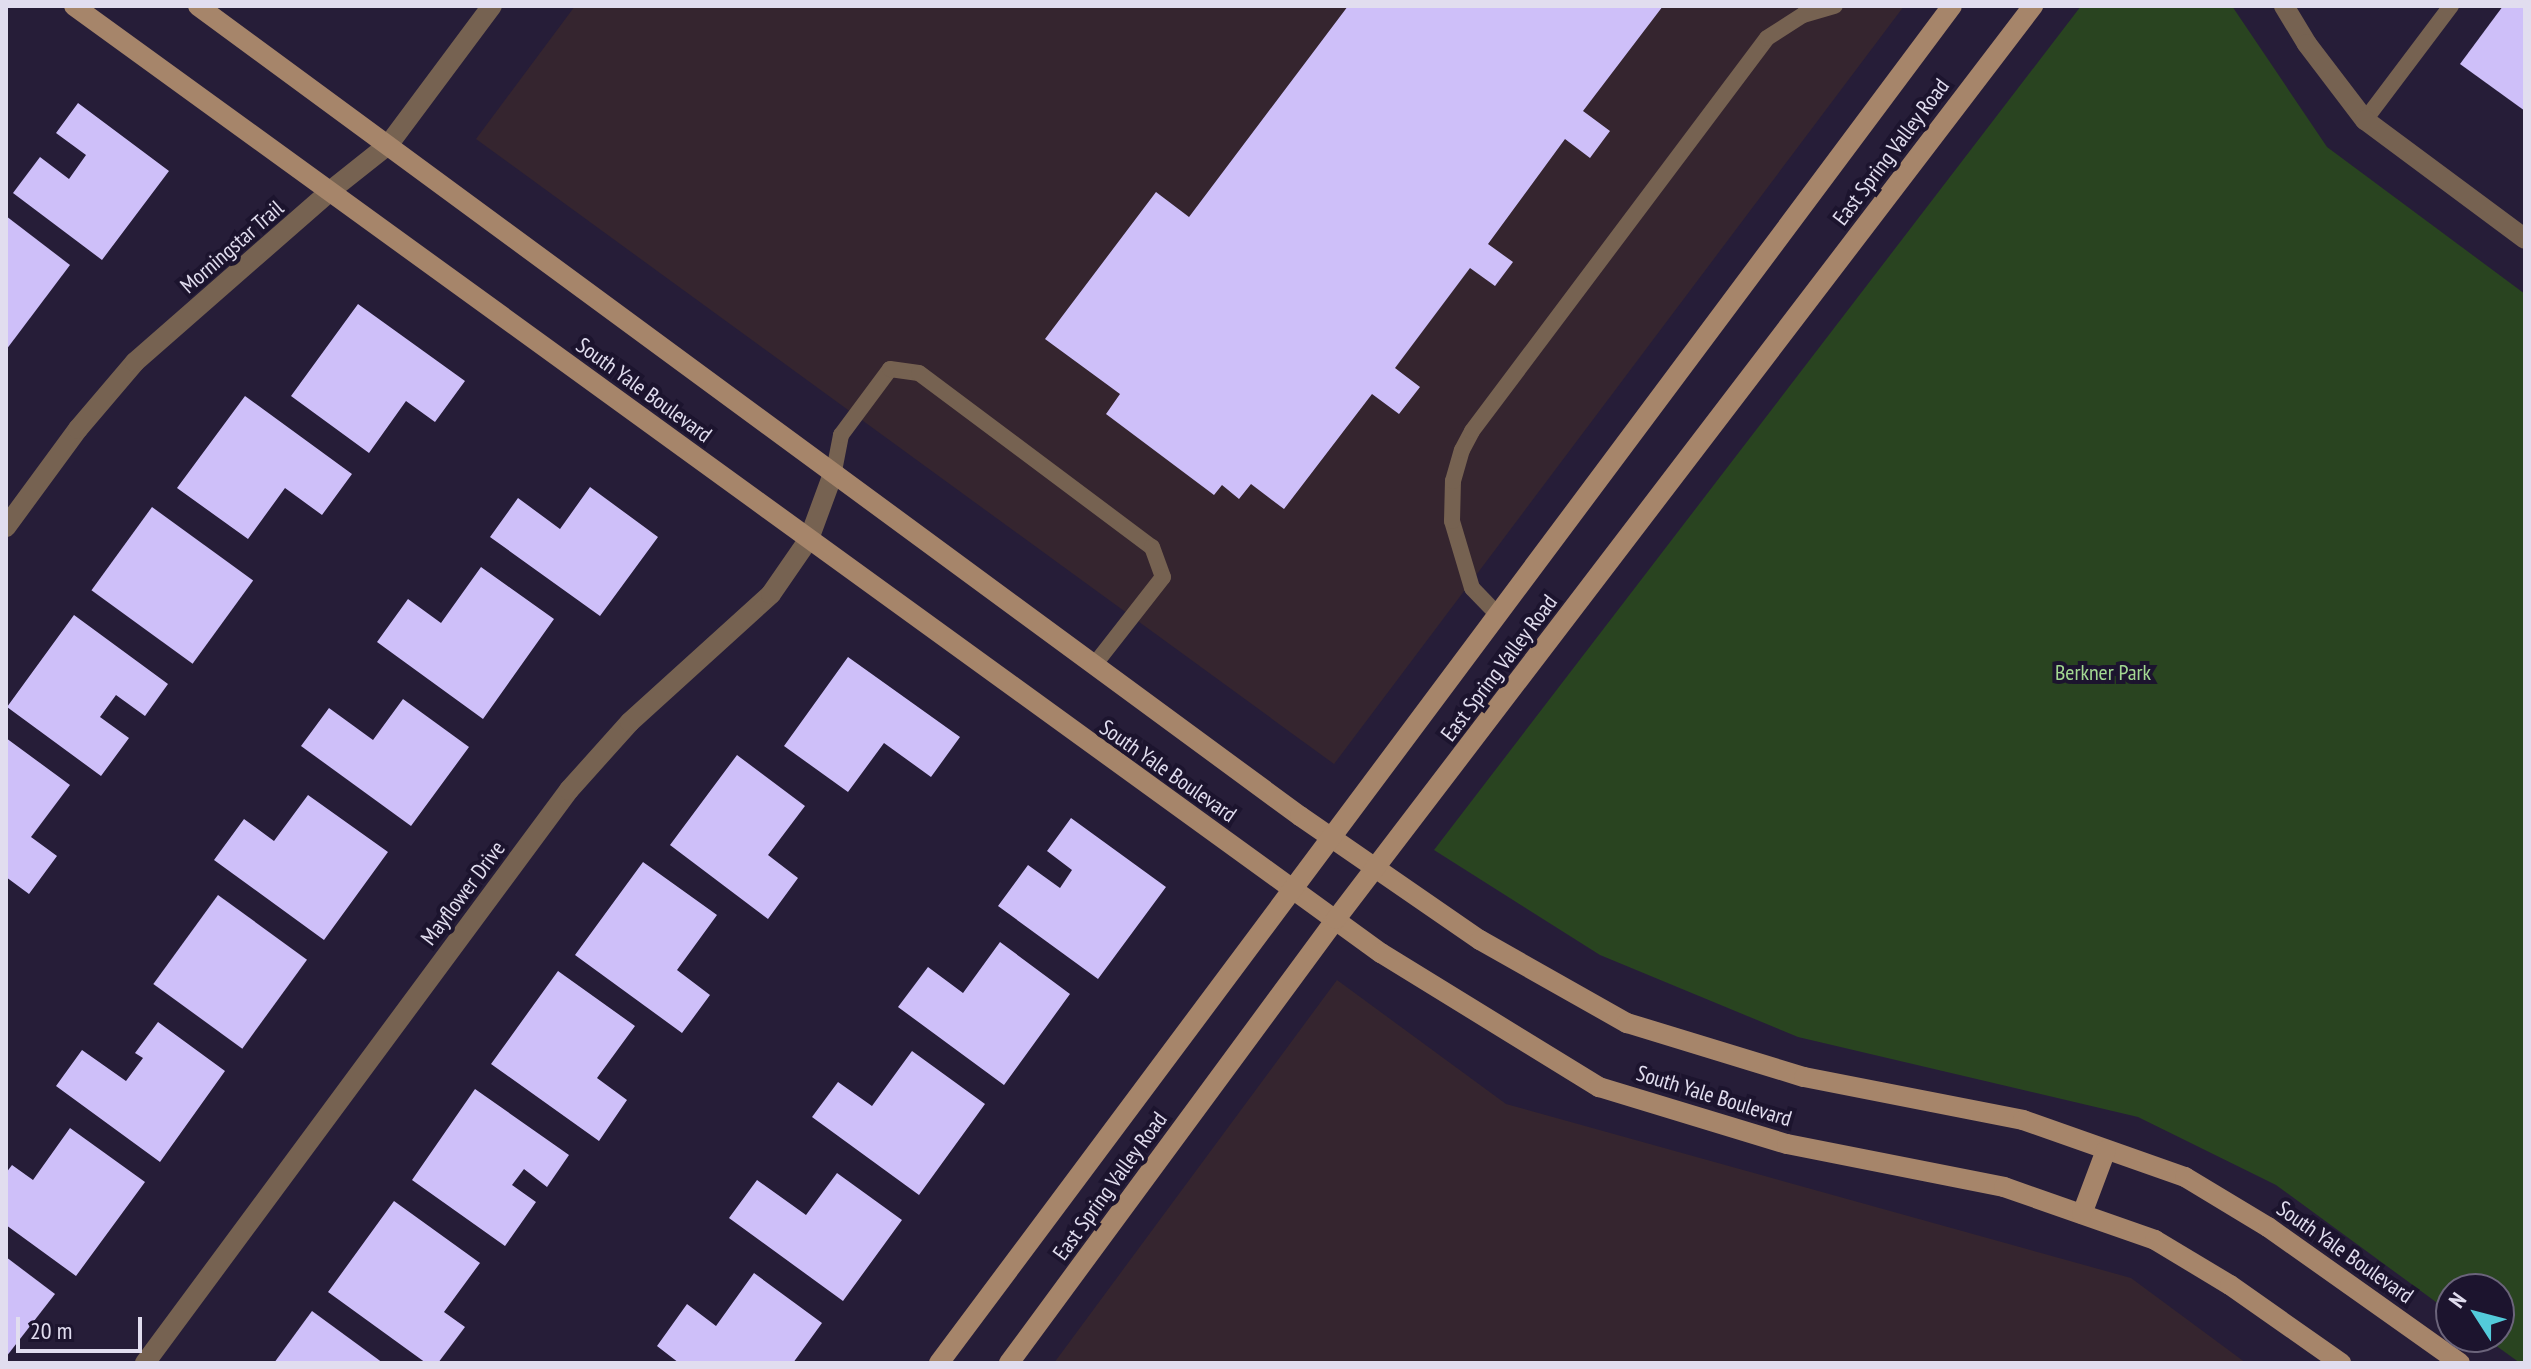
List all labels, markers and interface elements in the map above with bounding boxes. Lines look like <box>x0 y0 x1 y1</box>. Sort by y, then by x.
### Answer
street label: East Spring Valley Road <box>1827 73 1955 231</box>
street label: Morningstar Trail <box>175 195 289 299</box>
street label: South Yale Boulevard <box>571 332 717 448</box>
street label: East Spring Valley Road <box>1435 589 1563 747</box>
park label: Berkner Park <box>2055 660 2151 686</box>
street label: South Yale Boulevard <box>1094 714 1242 828</box>
street label: Mayflower Drive <box>415 836 511 950</box>
street label: South Yale Boulevard <box>1633 1060 1795 1132</box>
street label: East Spring Valley Road <box>1047 1106 1173 1266</box>
street label: South Yale Boulevard <box>2271 1195 2419 1309</box>
north arrow <box>2435 1273 2515 1353</box>
text: N <box>2442 1287 2472 1313</box>
scale bar <box>20 1301 146 1351</box>
text: 20 m <box>30 1315 72 1346</box>

